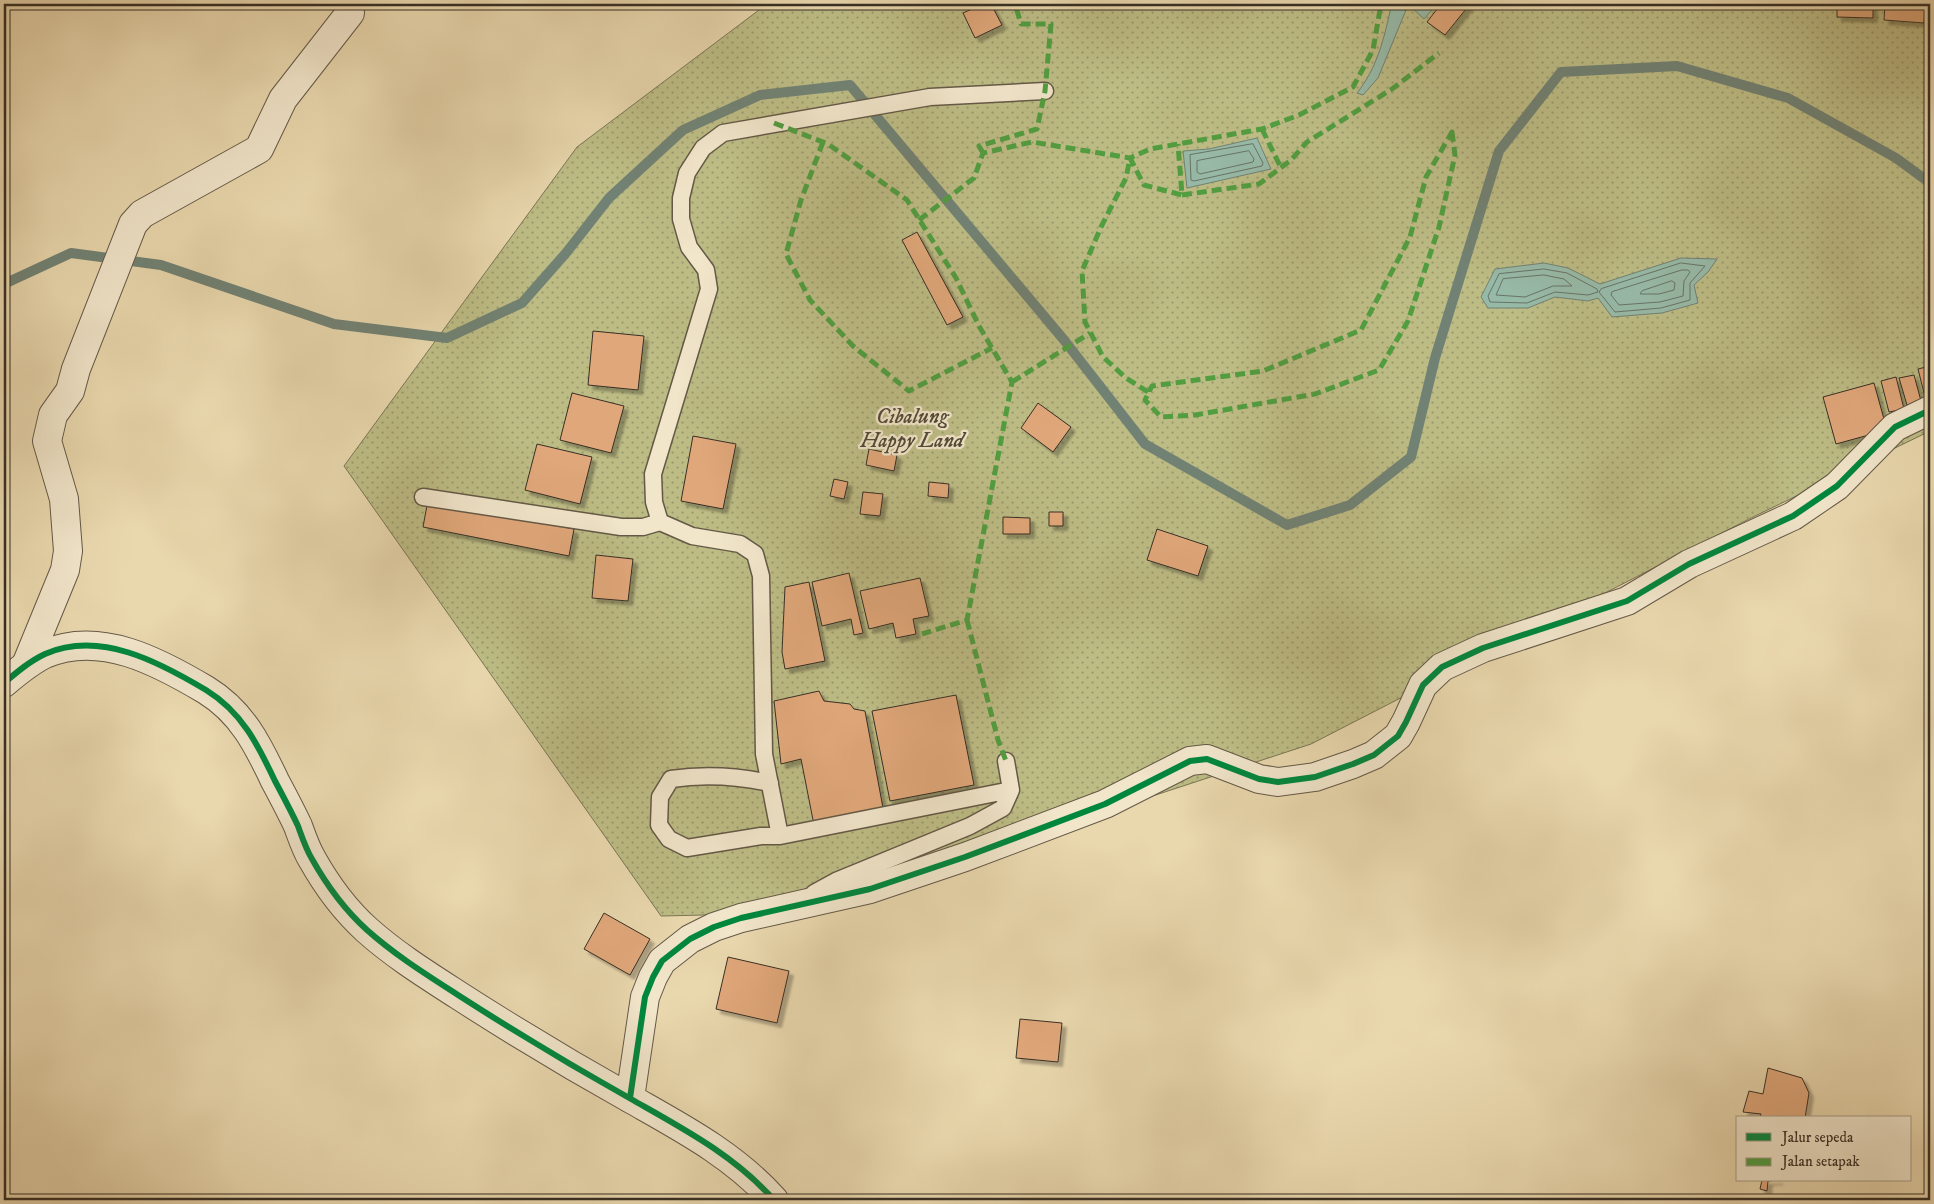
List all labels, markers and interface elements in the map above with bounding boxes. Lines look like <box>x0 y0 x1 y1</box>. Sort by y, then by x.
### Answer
park label: Cibalung Happy Land <box>859 404 967 454</box>
legend <box>1736 1116 1912 1182</box>
text: Jalur sepeda <box>1780 1128 1854 1147</box>
text: Jalan setapak <box>1780 1152 1860 1171</box>

